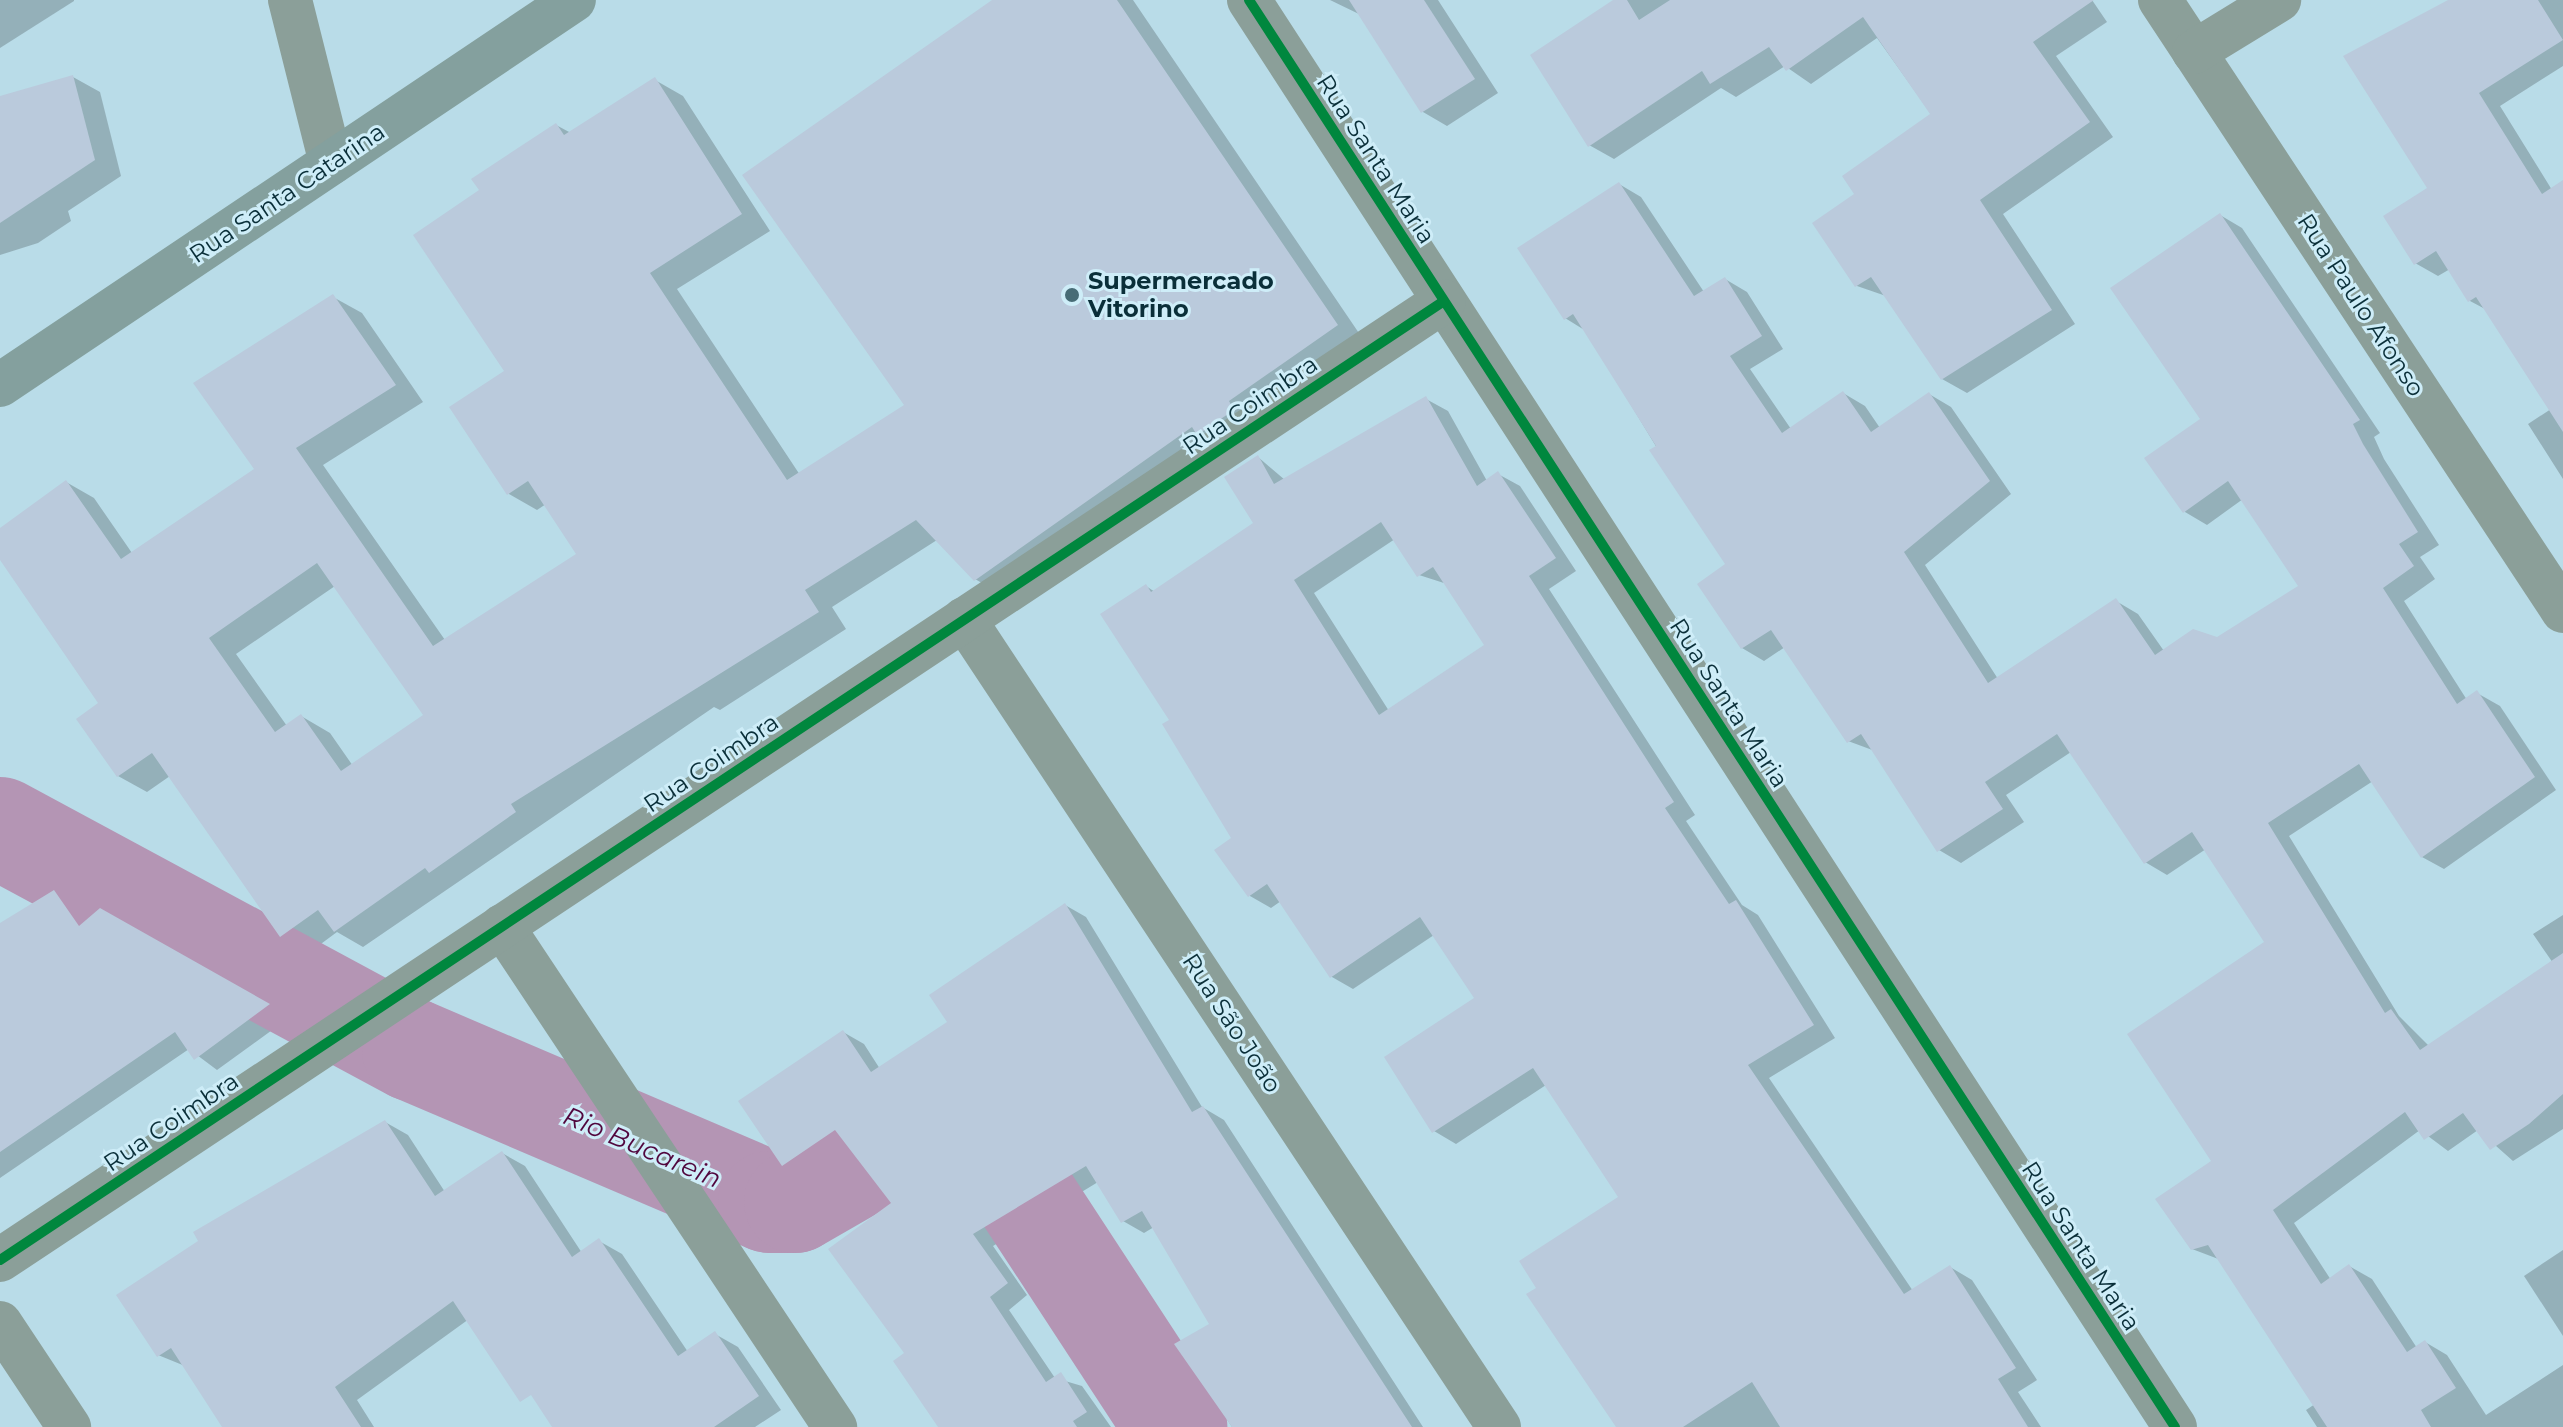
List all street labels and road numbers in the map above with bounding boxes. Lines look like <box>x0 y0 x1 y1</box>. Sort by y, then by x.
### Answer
street label: Rua Santa Maria <box>1311 69 1441 249</box>
street label: Rua Santa Catarina <box>184 117 390 269</box>
street label: Rua Paulo Afonso <box>2291 208 2431 402</box>
street label: Rua Coimbra <box>1177 349 1323 461</box>
street label: Rua Santa Maria <box>1664 613 1794 793</box>
street label: Rua Coimbra <box>638 707 784 819</box>
street label: Rua São João <box>1176 948 1288 1098</box>
street label: Rua Coimbra <box>98 1066 244 1178</box>
street label: Rua Santa Maria <box>2016 1156 2146 1336</box>

